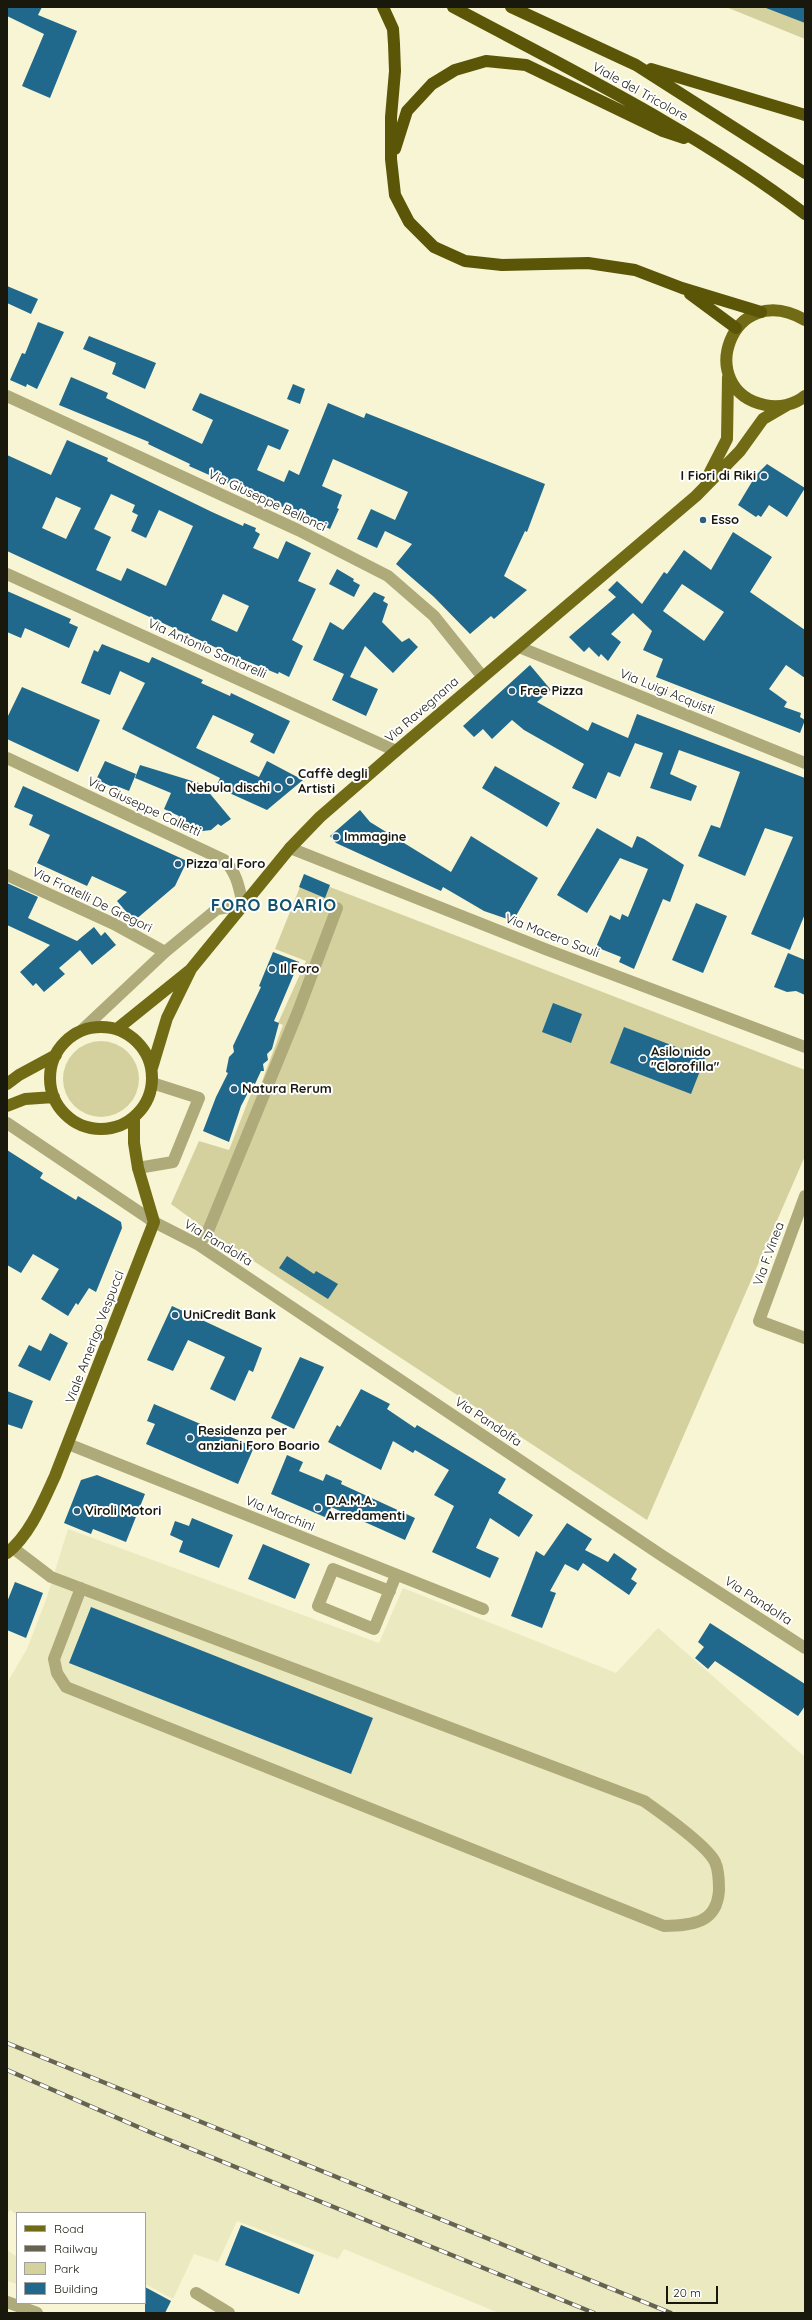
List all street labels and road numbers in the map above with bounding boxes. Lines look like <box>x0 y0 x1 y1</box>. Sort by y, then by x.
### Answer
street label: Viale del Tricolore <box>589 59 691 125</box>
street label: Via Giuseppe Bellonci <box>205 467 329 535</box>
street label: Via Antonio Santarelli <box>145 616 269 682</box>
street label: Via Luigi Acquisti <box>617 666 717 718</box>
street label: Via Ravegnana <box>382 674 462 746</box>
street label: Via Giuseppe Calletti <box>85 774 203 840</box>
street label: Via Fratelli De Gregori <box>29 864 155 936</box>
street label: Via Macero Sauli <box>503 911 601 961</box>
street label: Via Pandolfa <box>181 1216 255 1270</box>
street label: Via F.Vinea <box>750 1220 788 1288</box>
street label: Viale Amerigo Vespucci <box>62 1268 128 1406</box>
street label: Via Pandolfa <box>452 1394 524 1450</box>
street label: Via Marchini <box>243 1493 317 1535</box>
street label: Via Pandolfa <box>721 1573 795 1629</box>

